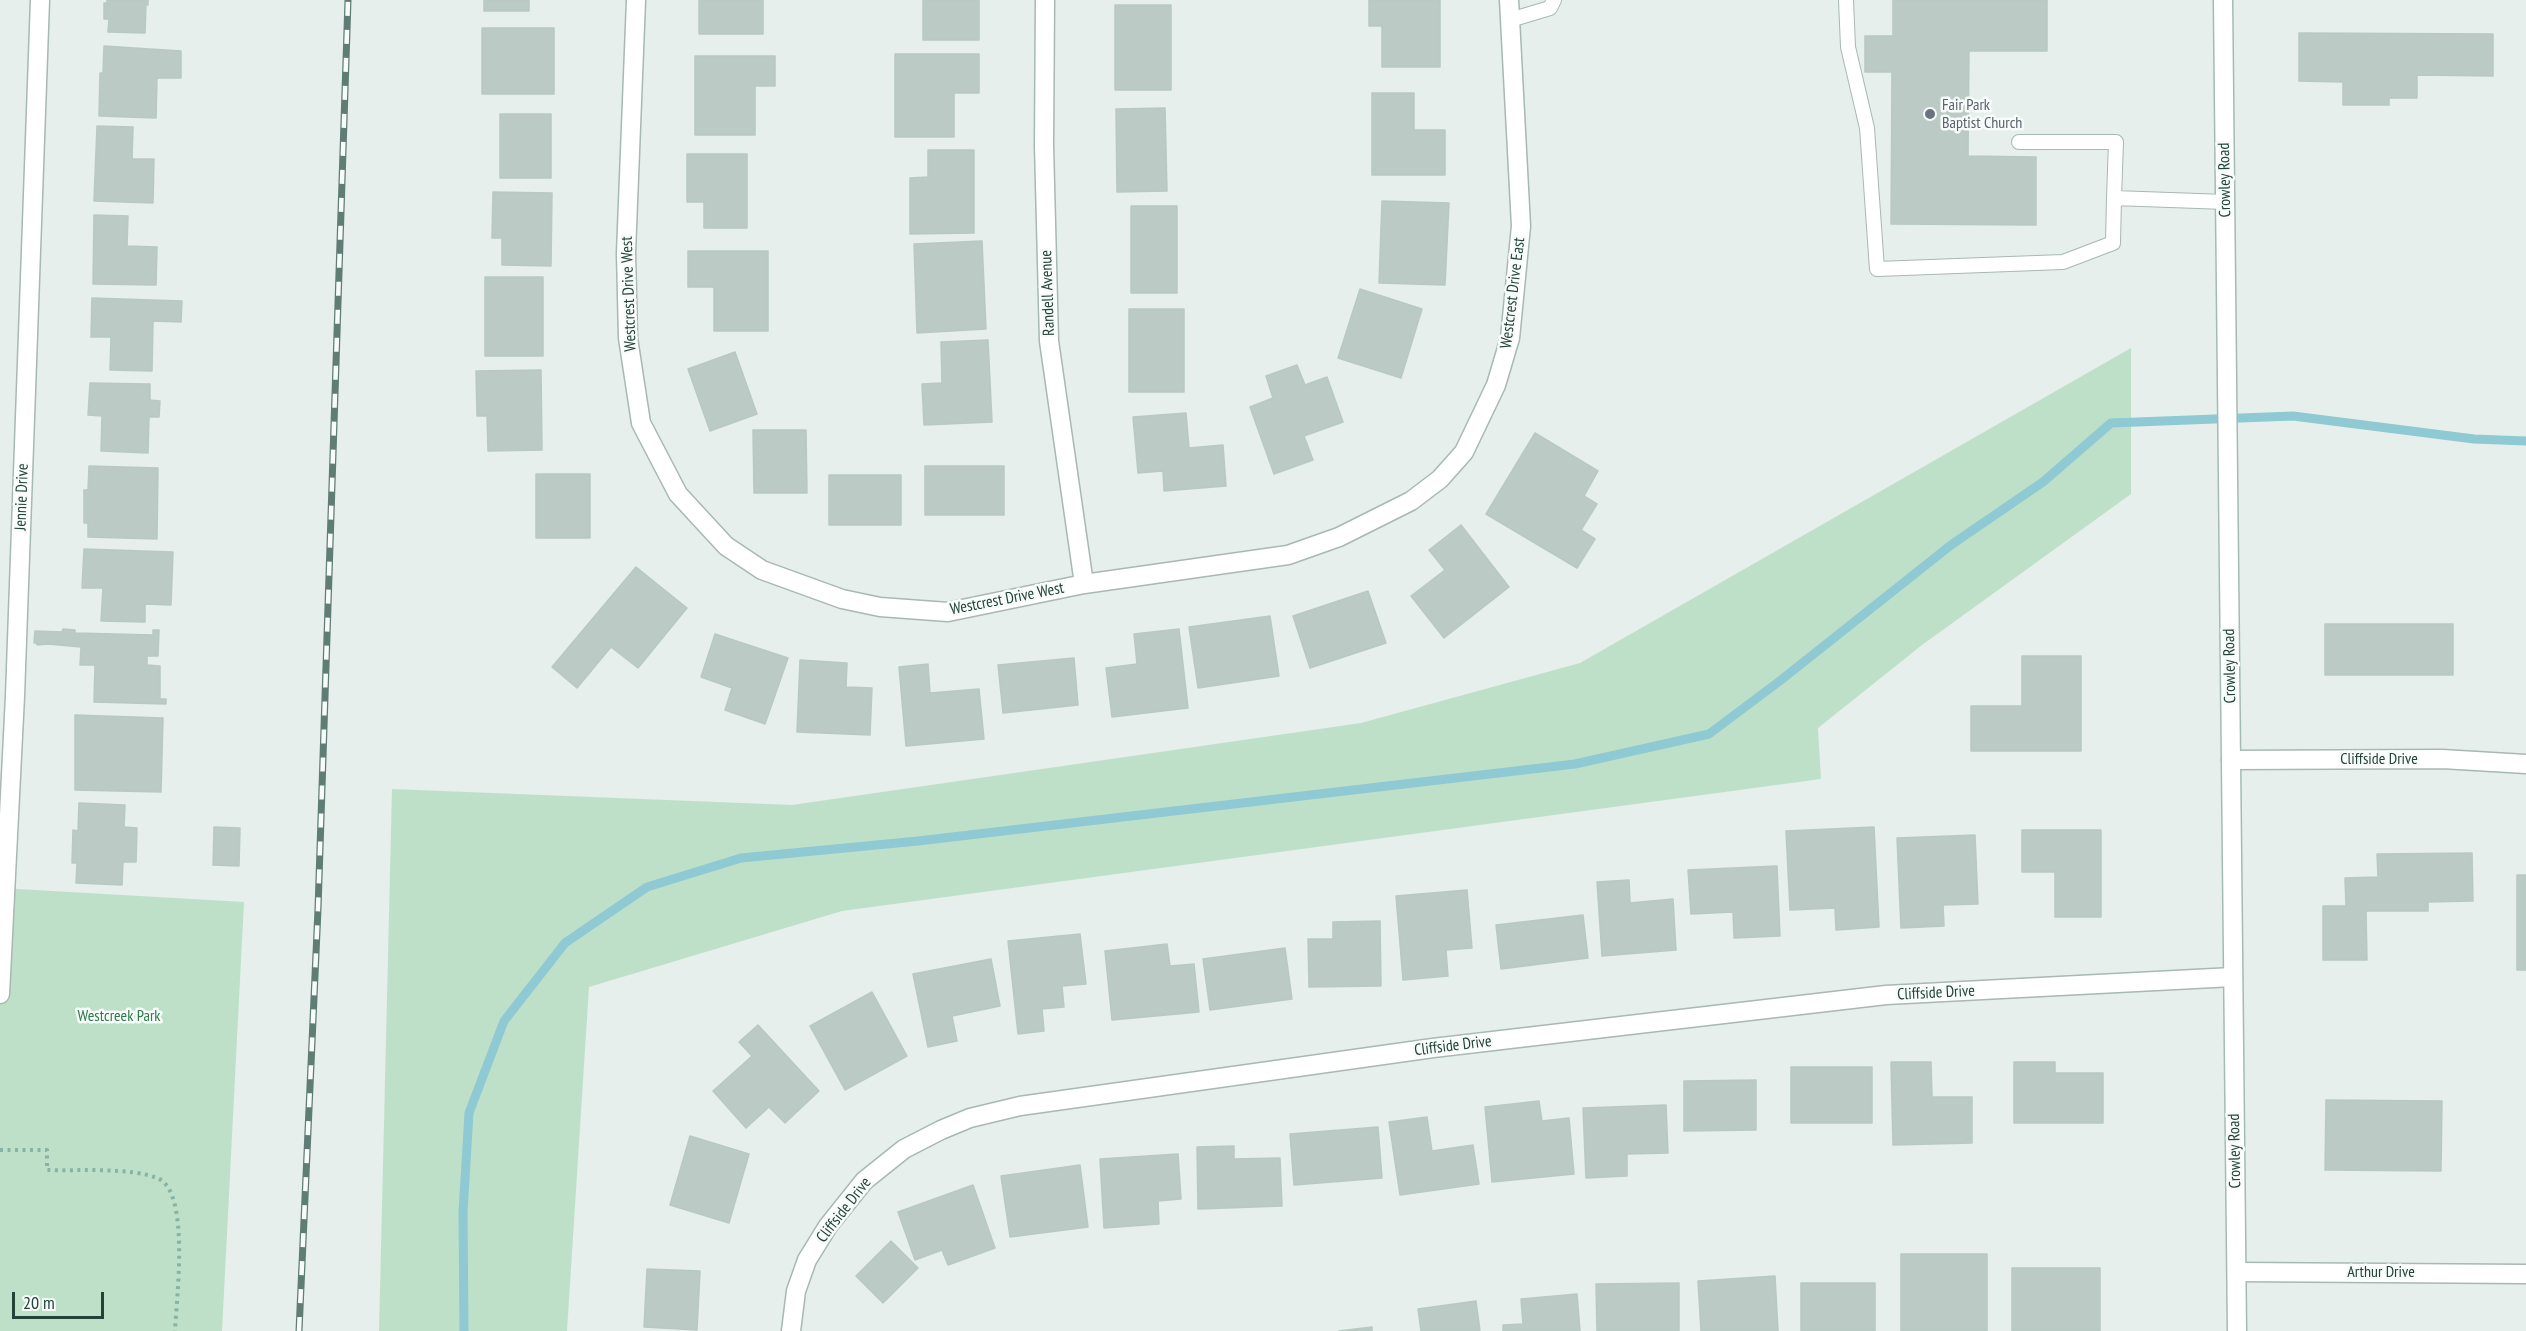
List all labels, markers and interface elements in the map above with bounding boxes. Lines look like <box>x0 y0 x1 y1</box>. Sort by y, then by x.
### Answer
place label: Fair Park Baptist Church <box>1942 95 2022 133</box>
marker: Fair Park Baptist Church <box>1923 107 1937 121</box>
street label: Crowley Road <box>2215 143 2235 217</box>
street label: Westcrest Drive West <box>617 236 641 352</box>
street label: Westcrest Drive East <box>1497 236 1529 350</box>
street label: Randell Avenue <box>1037 250 1059 336</box>
street label: Jennie Drive <box>11 463 33 531</box>
street label: Westcrest Drive West <box>949 579 1065 619</box>
street label: Crowley Road <box>2220 629 2240 703</box>
street label: Cliffside Drive <box>2340 749 2418 769</box>
street label: Cliffside Drive <box>1897 981 1975 1005</box>
park label: Westcreek Park <box>77 1006 161 1026</box>
street label: Cliffside Drive <box>1413 1032 1493 1060</box>
street label: Crowley Road <box>2225 1114 2245 1188</box>
street label: Cliffside Drive <box>813 1174 875 1246</box>
street label: Arthur Drive <box>2347 1262 2415 1282</box>
scale bar <box>15 1280 106 1318</box>
text: 20 m <box>23 1291 55 1314</box>

